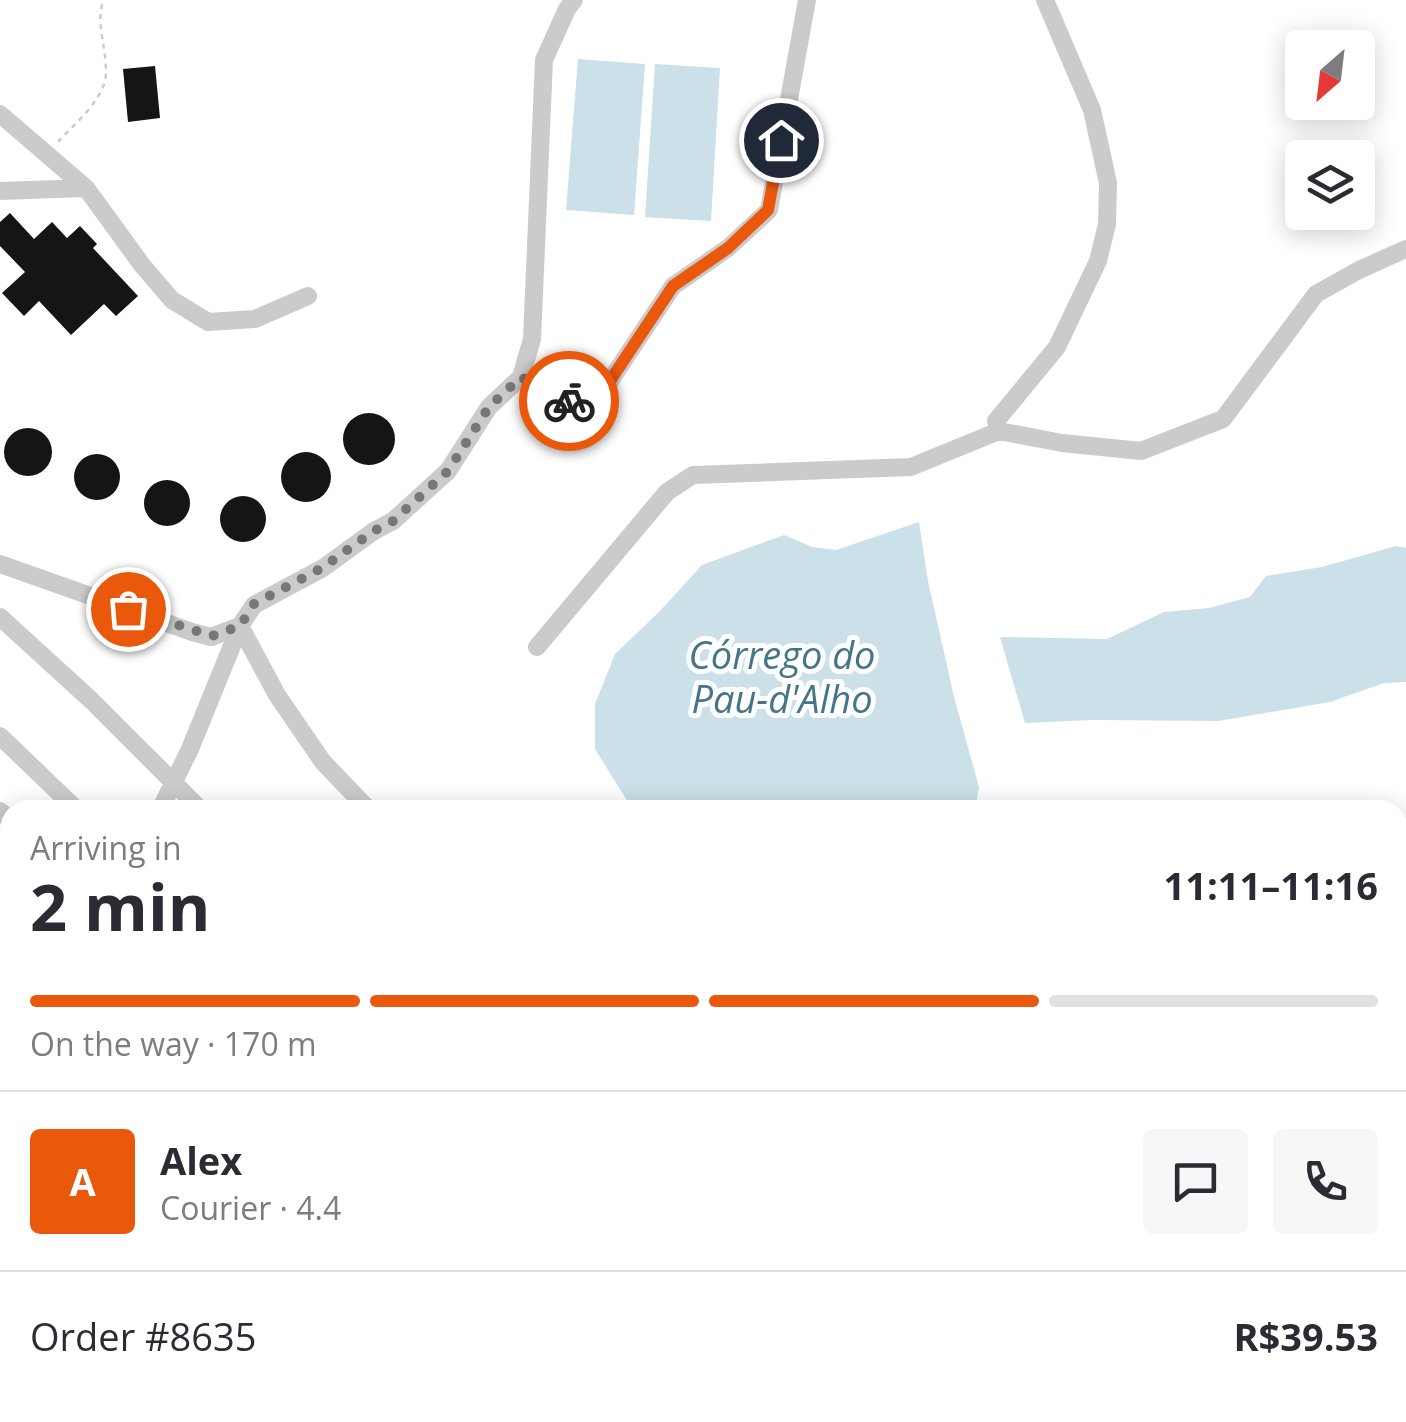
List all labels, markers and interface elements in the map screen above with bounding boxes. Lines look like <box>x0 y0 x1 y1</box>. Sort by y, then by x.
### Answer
north arrow <box>1285 30 1375 120</box>
map controls <box>1285 30 1375 230</box>
pin <box>739 98 824 183</box>
icon: home <box>754 113 809 168</box>
button: layers <box>1285 140 1375 230</box>
courier <box>519 351 619 451</box>
icon: bike <box>542 374 597 429</box>
pin <box>86 567 171 652</box>
icon: bag <box>101 582 156 637</box>
water label: Córrego do Pau-d'Alho <box>688 628 876 724</box>
text: Arriving in <box>30 826 182 869</box>
text: 11:11–11:16 <box>1164 859 1378 911</box>
text: 2 min <box>30 862 210 950</box>
text: On the way · 170 m <box>30 1022 317 1065</box>
button: chat <box>1143 1129 1248 1234</box>
button: phone <box>1273 1129 1378 1234</box>
text: Alex <box>160 1134 242 1186</box>
text: A <box>69 1155 96 1207</box>
text: Courier · 4.4 <box>160 1186 341 1229</box>
text: Order #8635 <box>30 1310 257 1362</box>
text: R$39.53 <box>1233 1310 1378 1362</box>

